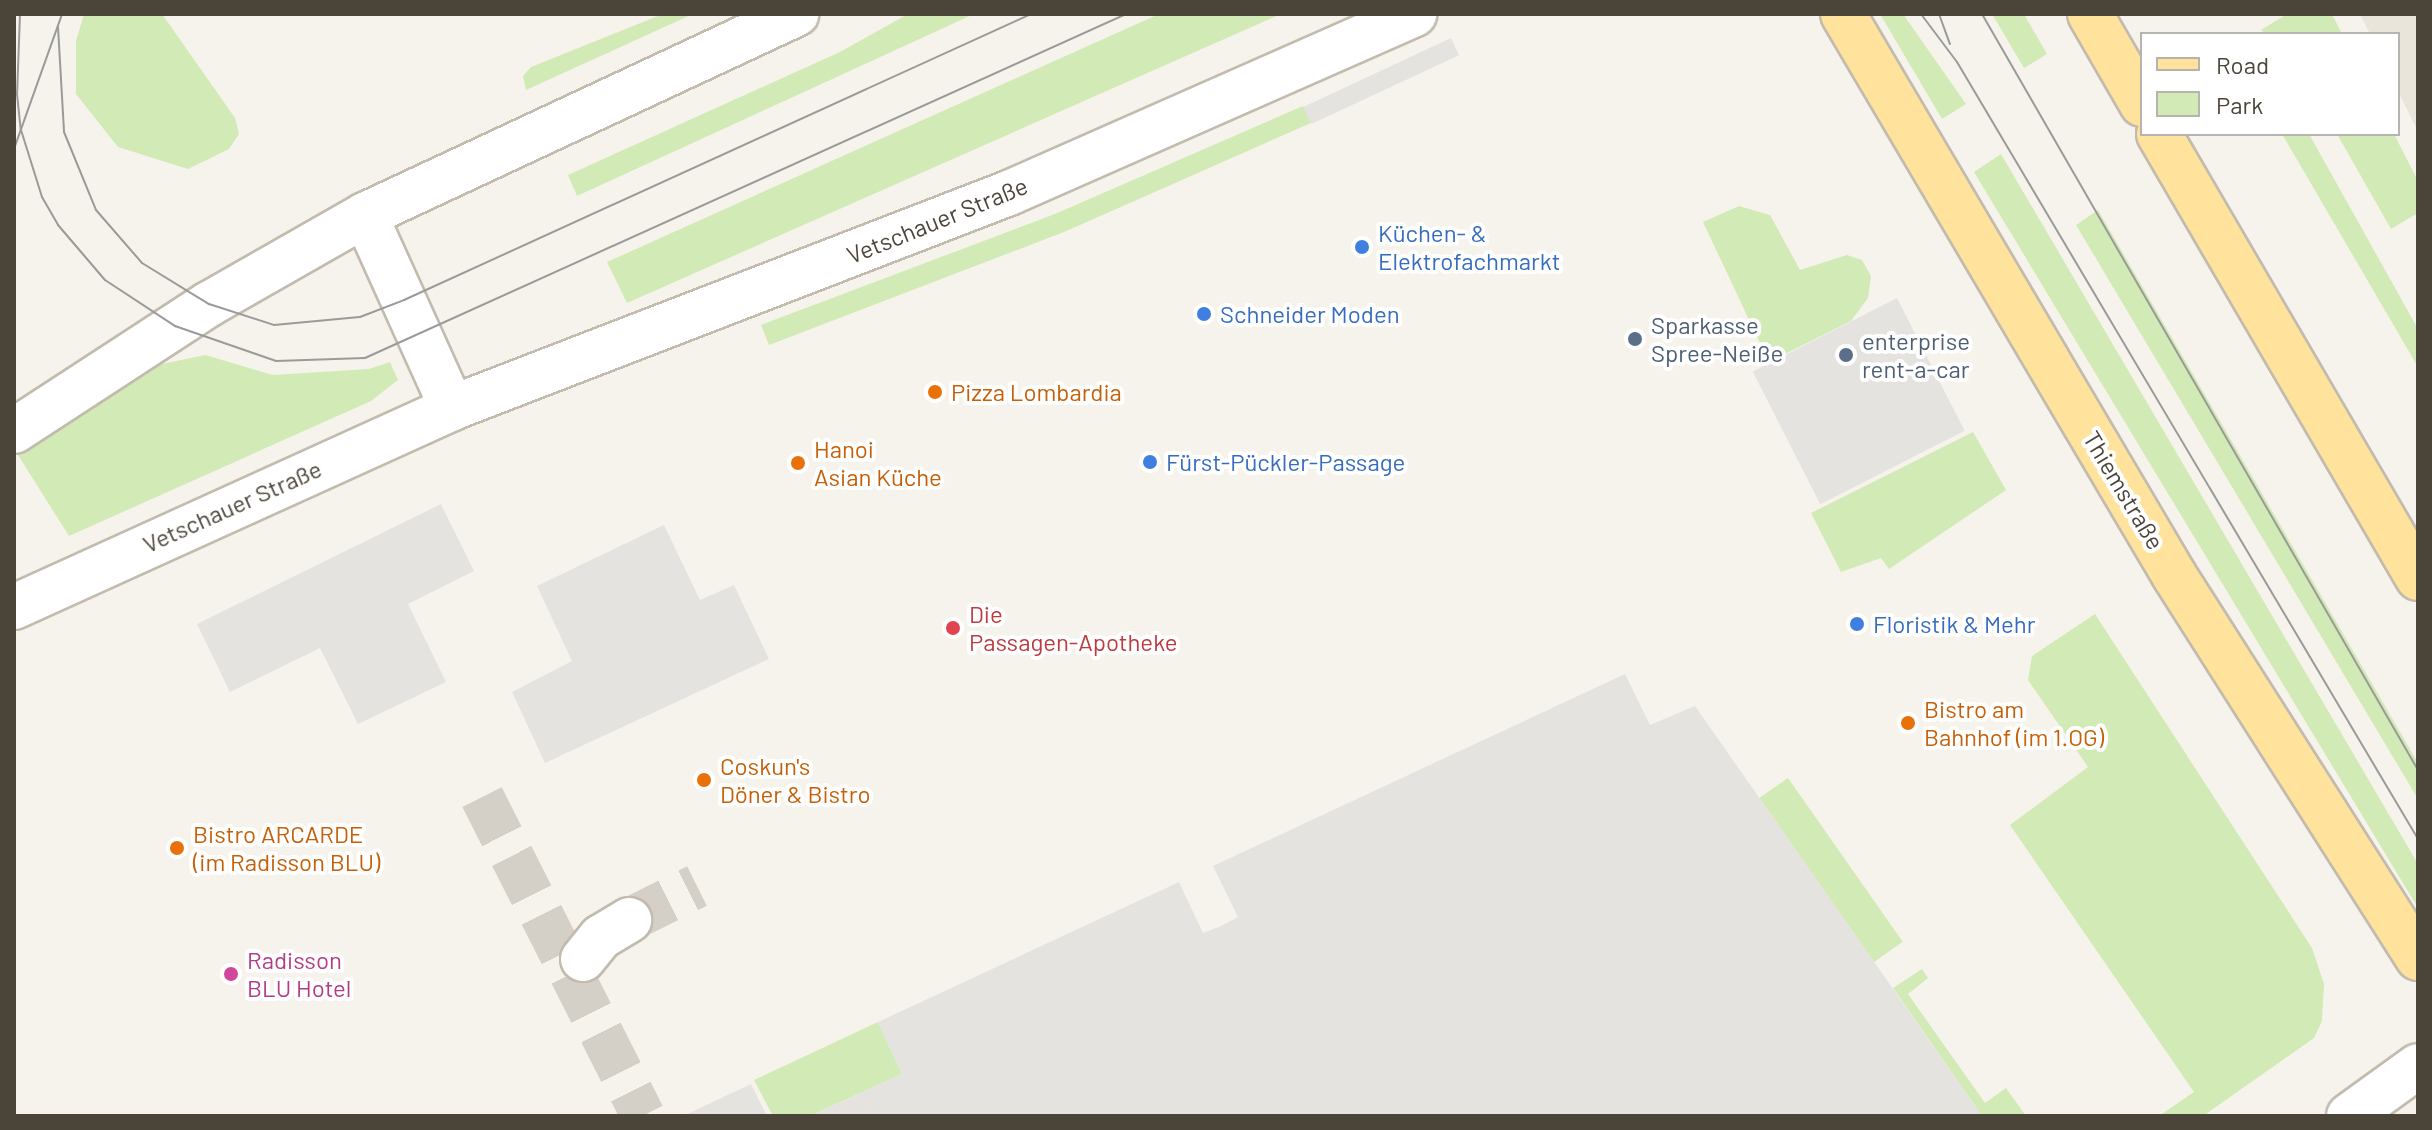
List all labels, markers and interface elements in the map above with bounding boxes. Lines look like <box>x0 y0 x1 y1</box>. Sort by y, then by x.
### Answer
legend <box>2140 32 2400 136</box>
text: Road <box>2216 50 2269 79</box>
text: Park <box>2216 90 2263 119</box>
street label: Vetschauer Straße <box>842 171 1032 269</box>
place label: Küchen- & Elektrofachmarkt <box>1378 219 1561 275</box>
marker: Küchen- & Elektrofachmarkt <box>1353 238 1371 256</box>
place label: Schneider Moden <box>1220 300 1400 328</box>
marker: Schneider Moden <box>1195 305 1213 323</box>
place label: Sparkasse Spree-Neiße <box>1651 311 1783 367</box>
place label: enterprise rent-a-car <box>1862 327 1970 383</box>
marker: Sparkasse Spree-Neiße <box>1626 330 1644 348</box>
marker: enterprise rent-a-car <box>1837 346 1855 364</box>
place label: Pizza Lombardia <box>951 378 1122 406</box>
marker: Pizza Lombardia <box>926 383 944 401</box>
street label: Thiemstraße <box>2077 426 2171 554</box>
place label: Hanoi Asian Küche <box>814 435 942 491</box>
place label: Fürst-Pückler-Passage <box>1166 448 1405 476</box>
marker: Fürst-Pückler-Passage <box>1141 453 1159 471</box>
street label: Vetschauer Straße <box>138 454 326 558</box>
marker: Hanoi Asian Küche <box>789 454 807 472</box>
place label: Die Passagen-Apotheke <box>969 600 1177 656</box>
place label: Floristik & Mehr <box>1873 610 2036 638</box>
marker: Floristik & Mehr <box>1848 615 1866 633</box>
marker: Die Passagen-Apotheke <box>944 619 962 637</box>
place label: Bistro am Bahnhof (im 1.OG) <box>1924 695 2104 751</box>
marker: Bistro am Bahnhof (im 1.OG) <box>1899 714 1917 732</box>
place label: Coskun's Döner & Bistro <box>720 752 871 808</box>
marker: Coskun's Döner & Bistro <box>695 771 713 789</box>
place label: Bistro ARCARDE (im Radisson BLU) <box>193 820 380 876</box>
marker: Bistro ARCARDE (im Radisson BLU) <box>168 839 186 857</box>
place label: Radisson BLU Hotel <box>247 946 351 1002</box>
marker: Radisson BLU Hotel <box>222 965 240 983</box>

